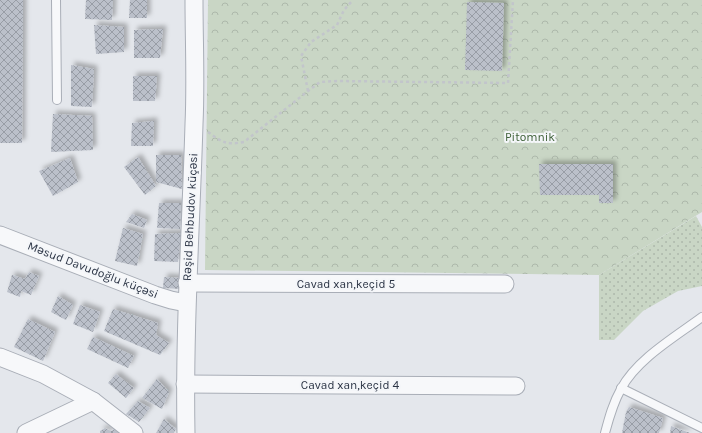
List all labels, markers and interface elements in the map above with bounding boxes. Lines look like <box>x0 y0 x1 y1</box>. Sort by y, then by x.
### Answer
park label: Pitomnik <box>505 130 555 144</box>
street label: Rəşid Behbudov küçəsi <box>180 153 200 281</box>
street label: Məsud Davudoğlu küçəsi <box>26 239 160 301</box>
street label: Cavad xan,keçid 5 <box>297 277 395 291</box>
street label: Cavad xan,keçid 4 <box>301 378 399 392</box>

